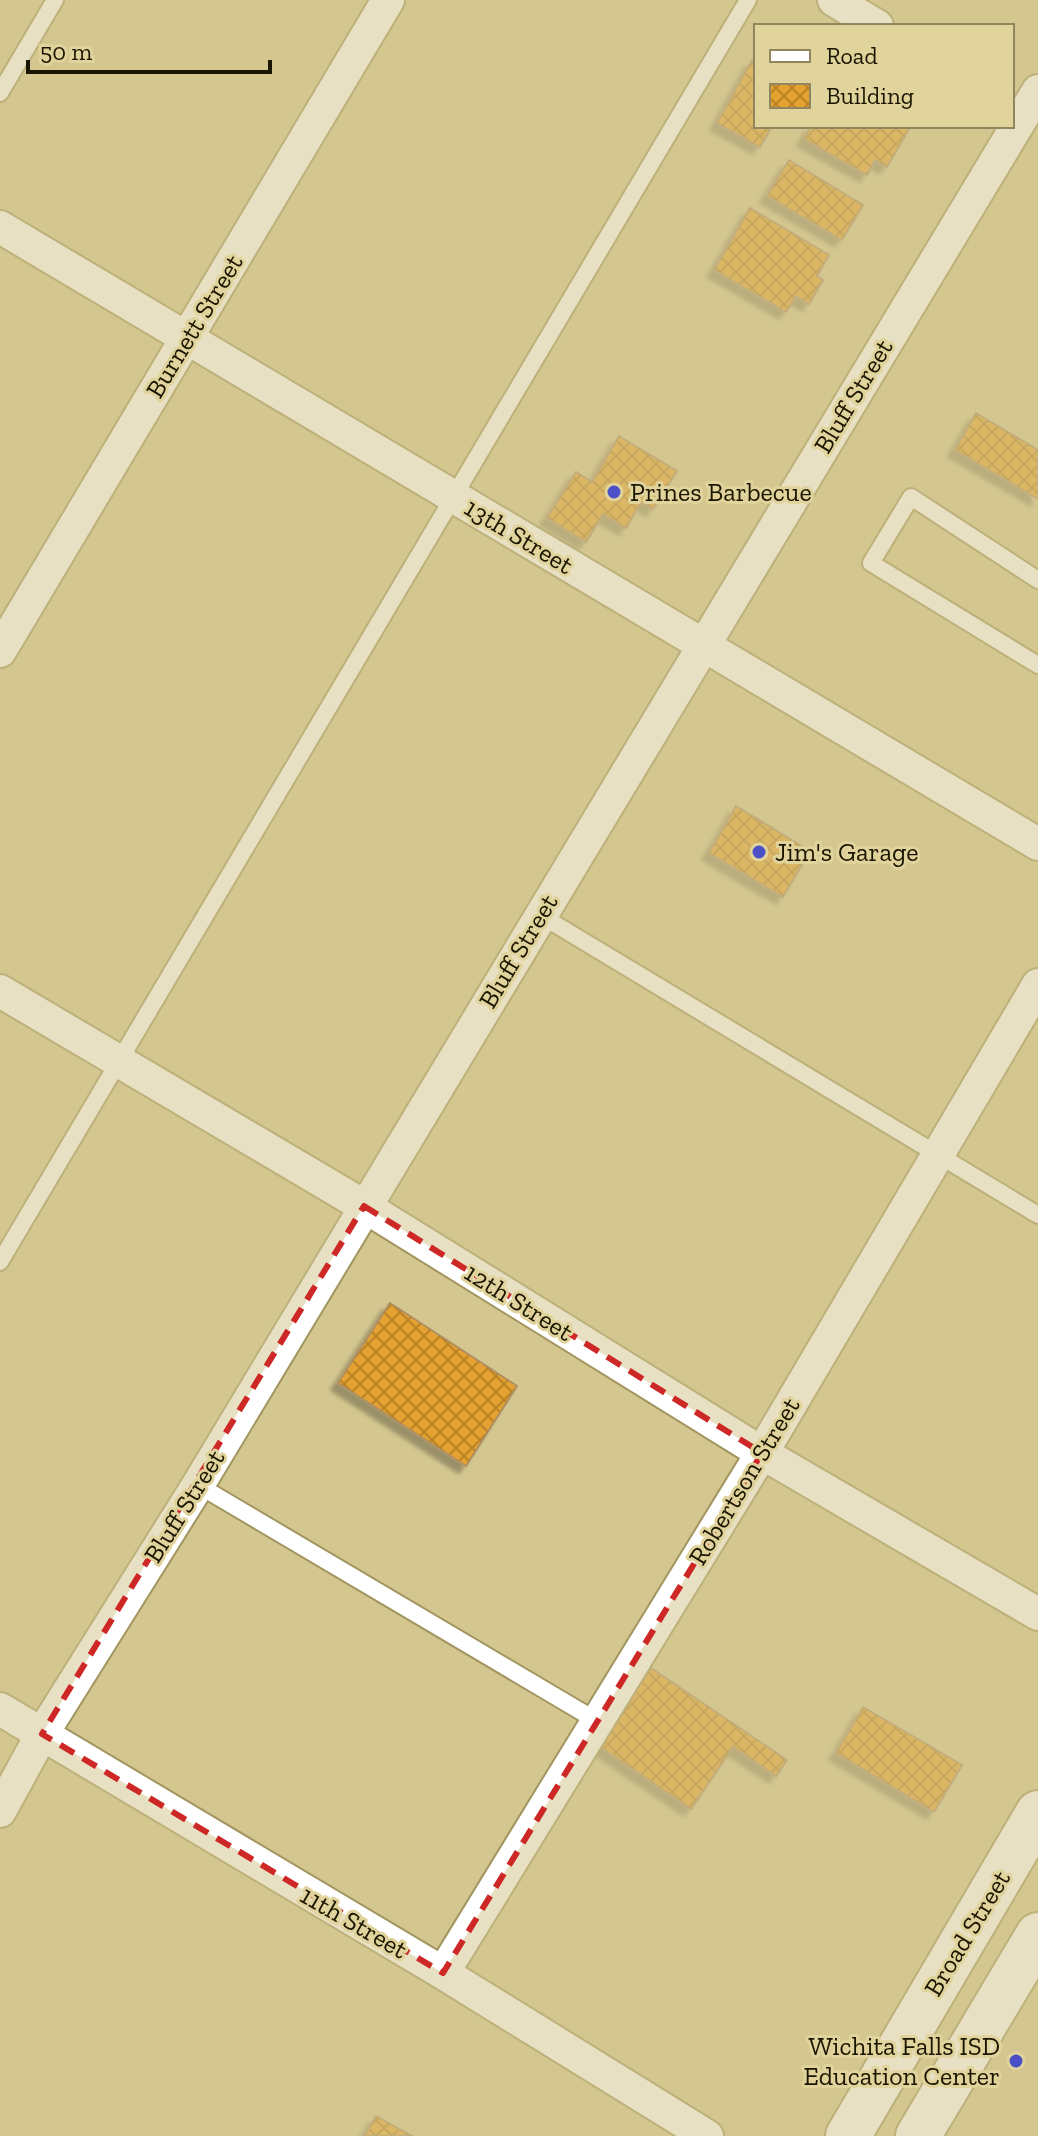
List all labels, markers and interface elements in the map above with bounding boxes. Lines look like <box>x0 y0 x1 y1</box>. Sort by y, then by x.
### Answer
scale bar <box>28 24 270 74</box>
legend <box>754 24 1014 128</box>
text: 50 m <box>40 37 93 66</box>
text: Road <box>826 41 878 70</box>
text: Building <box>826 81 914 110</box>
street label: Burnett Street <box>139 248 250 404</box>
street label: Bluff Street <box>806 333 900 459</box>
place label: Prines Barbecue <box>630 476 812 508</box>
marker: Prines Barbecue <box>605 483 623 501</box>
street label: 13th Street <box>459 491 579 581</box>
place label: Jim's Garage <box>775 836 918 868</box>
marker: Jim's Garage <box>750 843 768 861</box>
street label: Bluff Street <box>471 888 565 1014</box>
street label: 12th Street <box>459 1256 579 1348</box>
street label: Robertson Street <box>681 1391 807 1571</box>
street label: Bluff Street <box>137 1443 232 1569</box>
street label: Broad Street <box>917 1864 1017 2002</box>
street label: 11th Street <box>295 1879 414 1966</box>
place label: Wichita Falls ISD Education Center <box>804 2030 1000 2092</box>
marker: Wichita Falls ISD Education Center <box>1007 2052 1025 2070</box>

